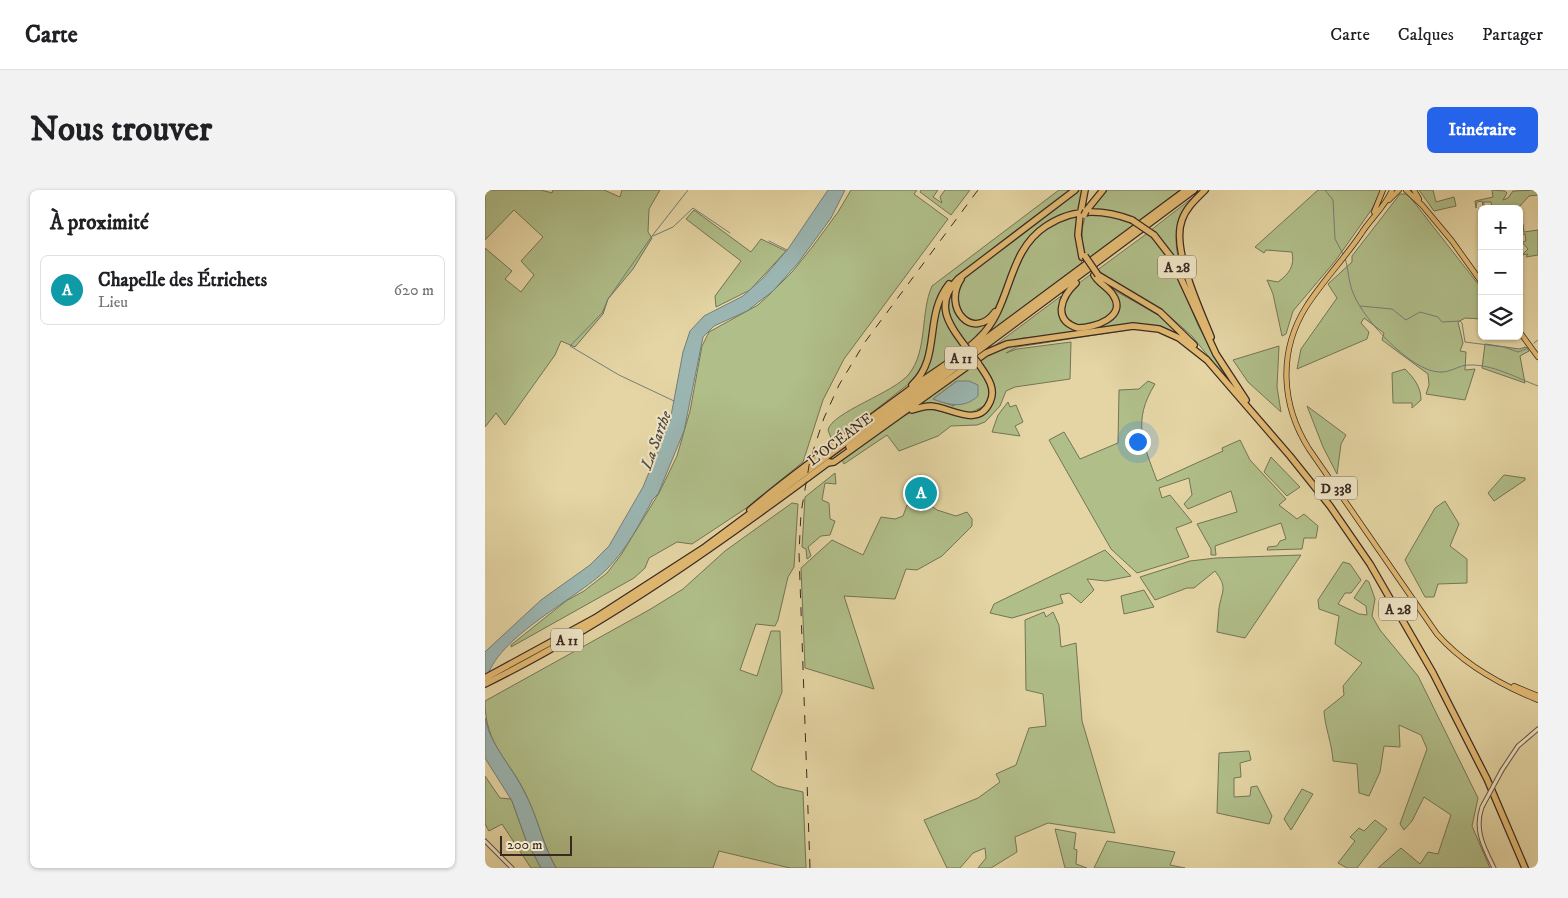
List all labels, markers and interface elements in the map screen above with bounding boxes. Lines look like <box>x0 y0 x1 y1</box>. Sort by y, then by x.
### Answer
text: Carte <box>25 20 78 50</box>
text: Carte <box>1330 24 1370 46</box>
text: Calques <box>1398 24 1454 46</box>
text: Partager <box>1482 24 1543 46</box>
button: Itinéraire <box>1427 107 1538 153</box>
text: Nous trouver <box>30 108 212 152</box>
map controls <box>1478 205 1523 340</box>
button: + <box>1478 205 1523 250</box>
text: À proximité <box>50 210 149 236</box>
button: − <box>1478 250 1523 295</box>
road number: A 28 <box>1158 256 1196 278</box>
text: Chapelle des Étrichets <box>98 269 267 292</box>
text: A <box>62 280 72 300</box>
text: 620 m <box>394 280 434 300</box>
text: Lieu <box>98 292 128 312</box>
button: layers <box>1478 295 1523 340</box>
road number: A 11 <box>945 346 977 370</box>
water label: La Sarthe <box>636 408 676 473</box>
street label: L’OCÉANE <box>804 408 877 470</box>
your location <box>1125 429 1151 455</box>
pin: A <box>905 474 937 512</box>
road number: D 338 <box>1315 476 1357 500</box>
road number: A 28 <box>1379 598 1417 620</box>
road number: A 11 <box>551 628 583 652</box>
scale bar <box>500 833 573 856</box>
text: 200 m <box>507 836 542 854</box>

